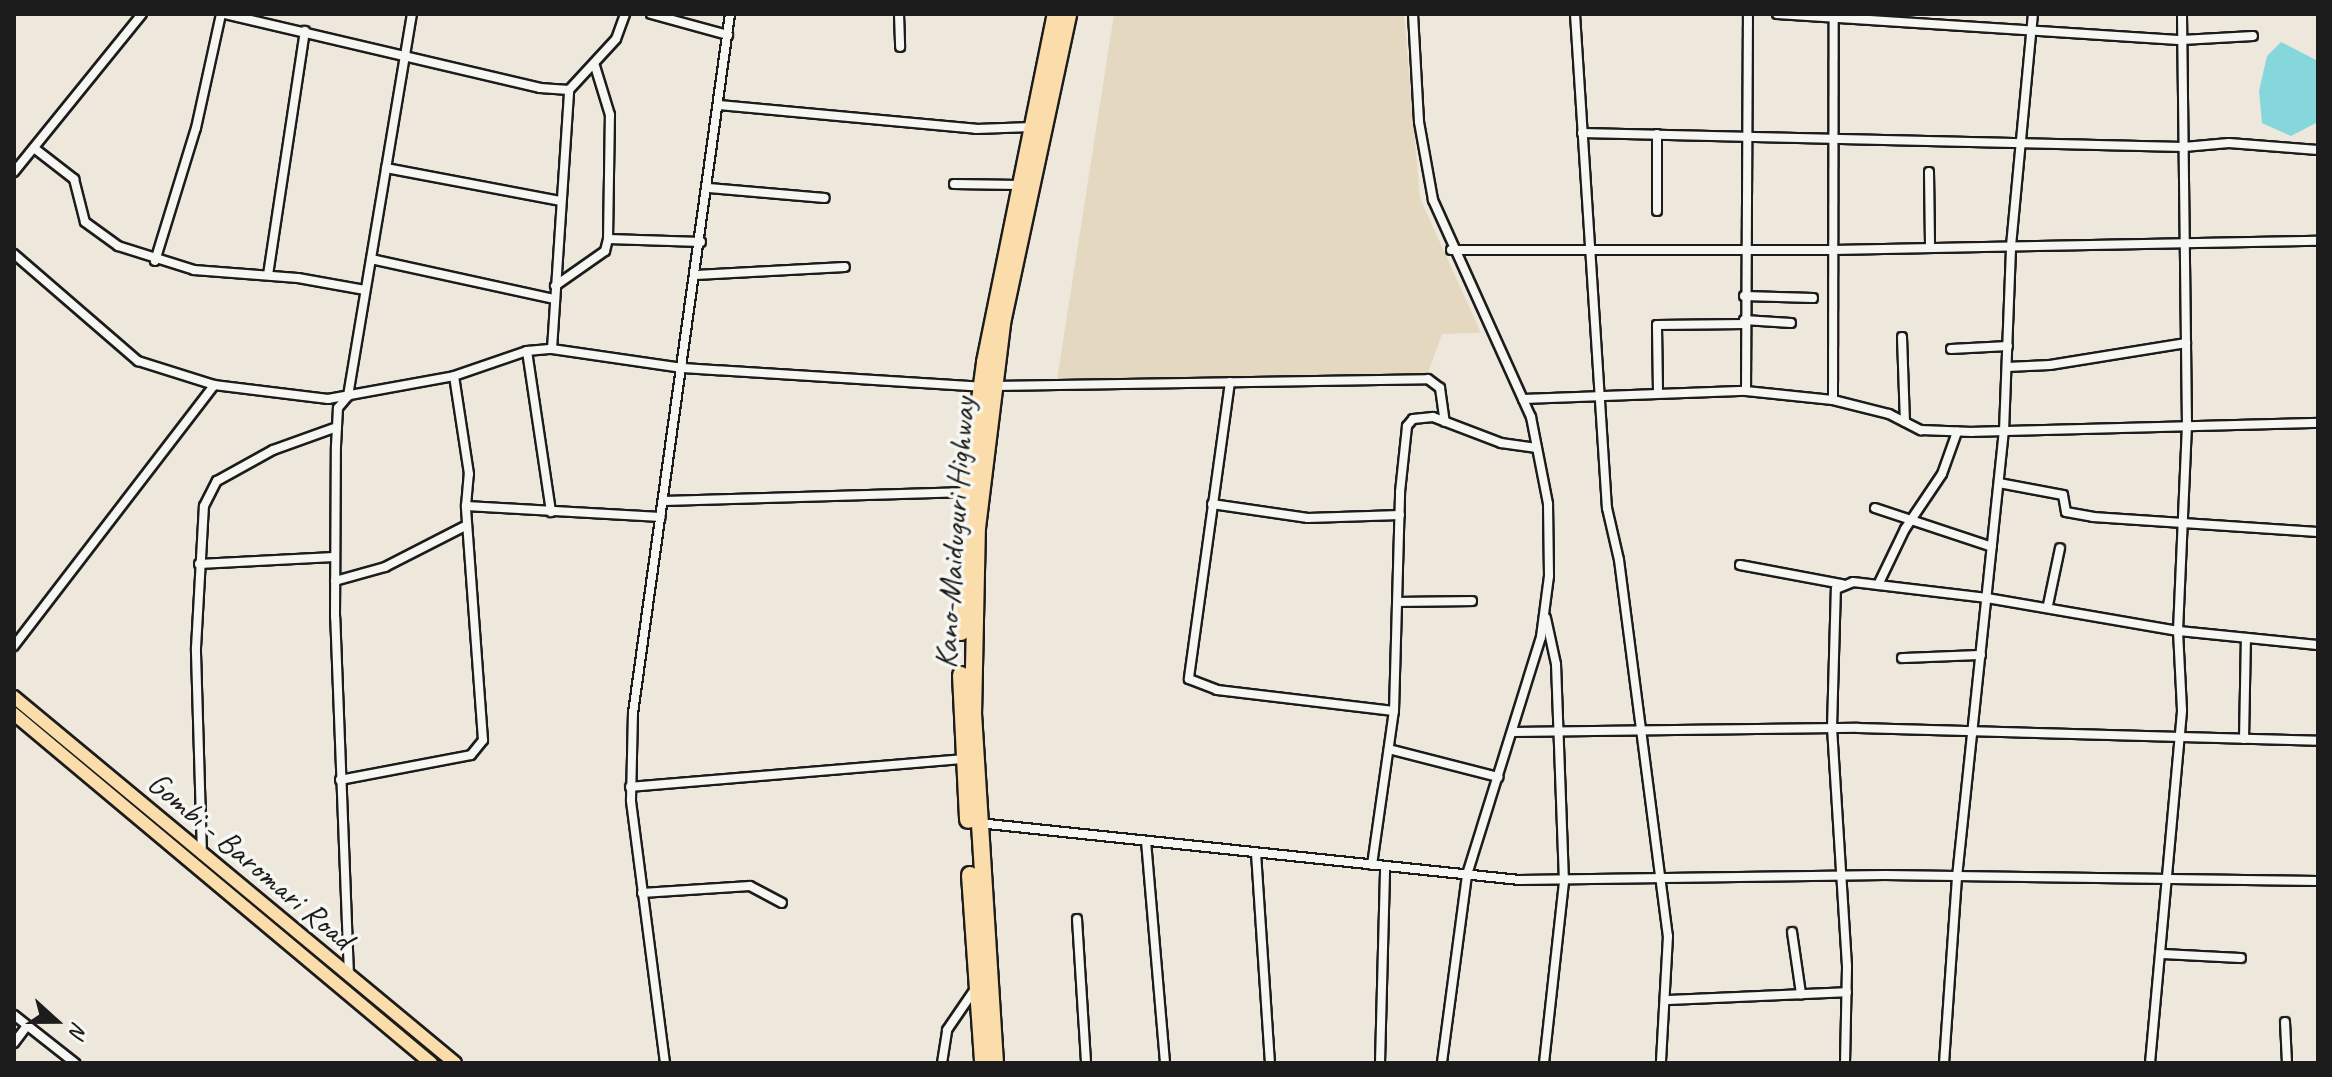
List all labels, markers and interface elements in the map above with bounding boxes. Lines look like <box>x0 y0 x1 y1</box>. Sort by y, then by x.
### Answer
street label: Kano-Maiduguri Highway <box>926 396 984 670</box>
street label: Gombi - Baromari Road <box>140 764 360 958</box>
north arrow <box>16 981 96 1061</box>
text: N <box>63 1018 94 1041</box>

